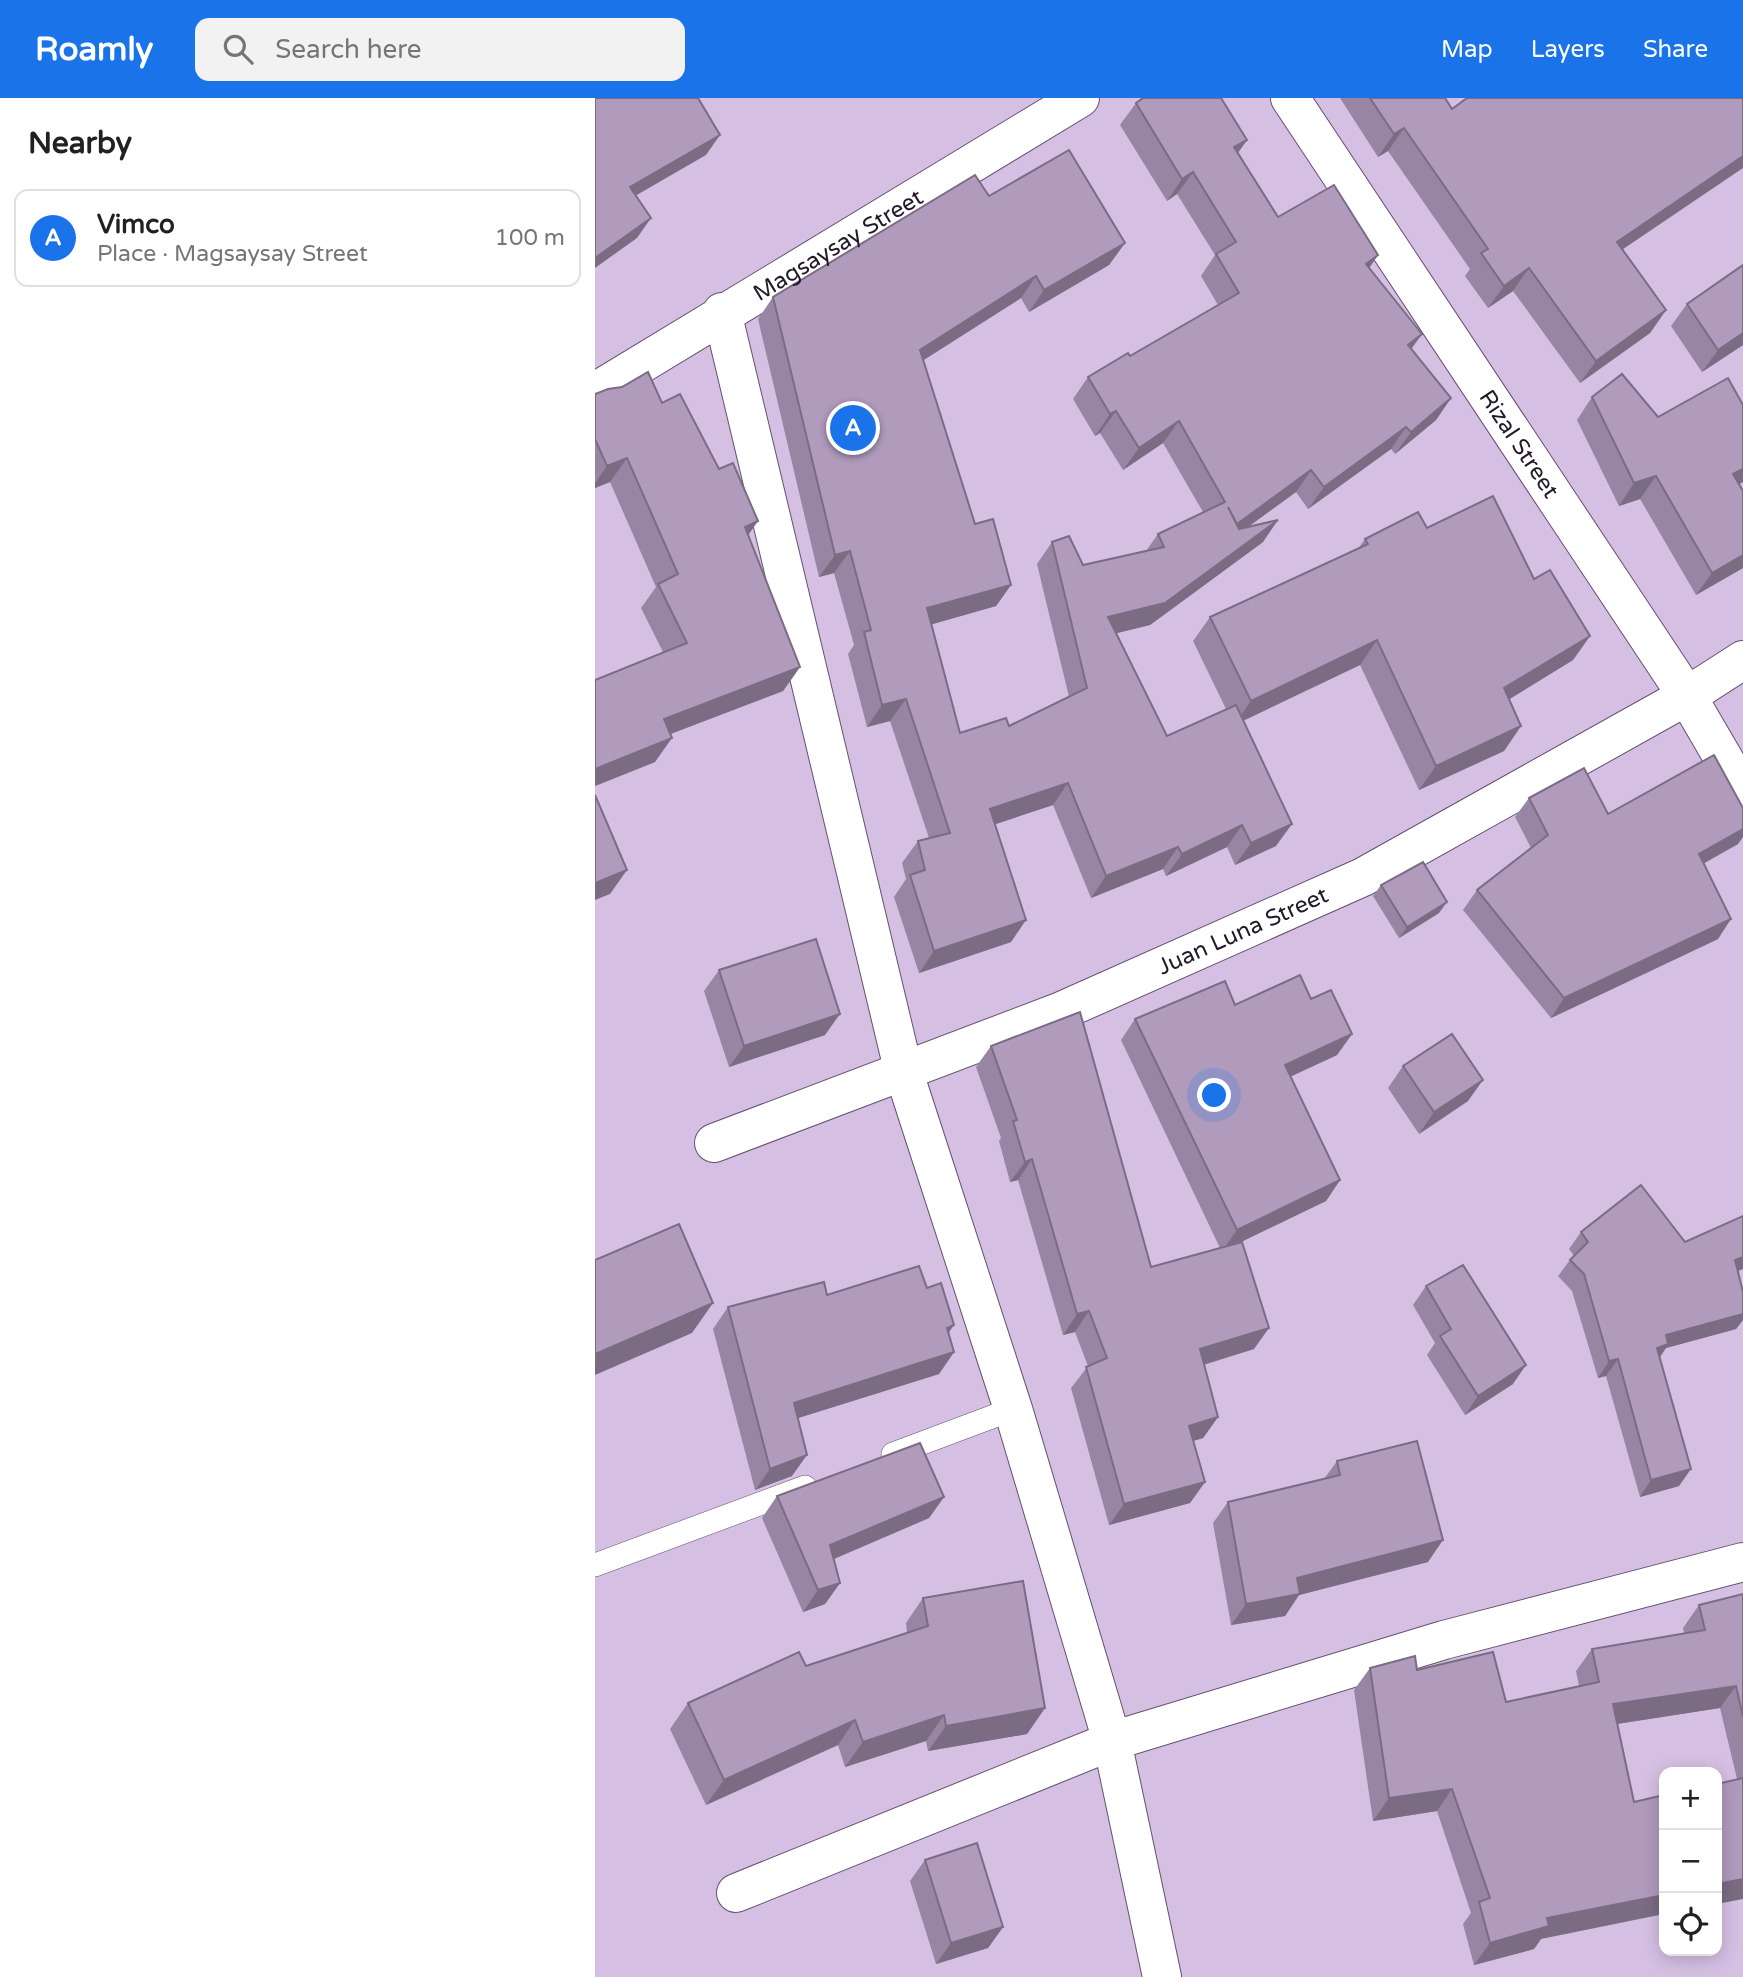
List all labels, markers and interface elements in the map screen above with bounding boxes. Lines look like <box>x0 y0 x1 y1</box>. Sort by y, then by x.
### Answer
search box <box>195 18 685 81</box>
text: Roamly <box>35 30 153 69</box>
icon: search <box>219 30 257 68</box>
text: Search here <box>275 34 422 65</box>
text: Map <box>1441 35 1493 64</box>
text: Layers <box>1531 35 1605 64</box>
text: Share <box>1643 35 1708 64</box>
text: Nearby <box>28 125 132 162</box>
street label: Magsaysay Street <box>748 183 929 308</box>
text: Vimco <box>97 209 175 240</box>
text: A <box>44 224 62 252</box>
text: 100 m <box>495 224 565 252</box>
text: Place · Magsaysay Street <box>97 240 368 268</box>
street label: Rizal Street <box>1473 385 1565 504</box>
pin: A <box>830 402 876 454</box>
street label: Juan Luna Street <box>1153 881 1333 981</box>
your location <box>1197 1078 1231 1112</box>
map controls <box>1659 1767 1722 1956</box>
button: + <box>1659 1767 1722 1830</box>
button: − <box>1659 1830 1722 1893</box>
button: locate <box>1659 1893 1722 1956</box>

